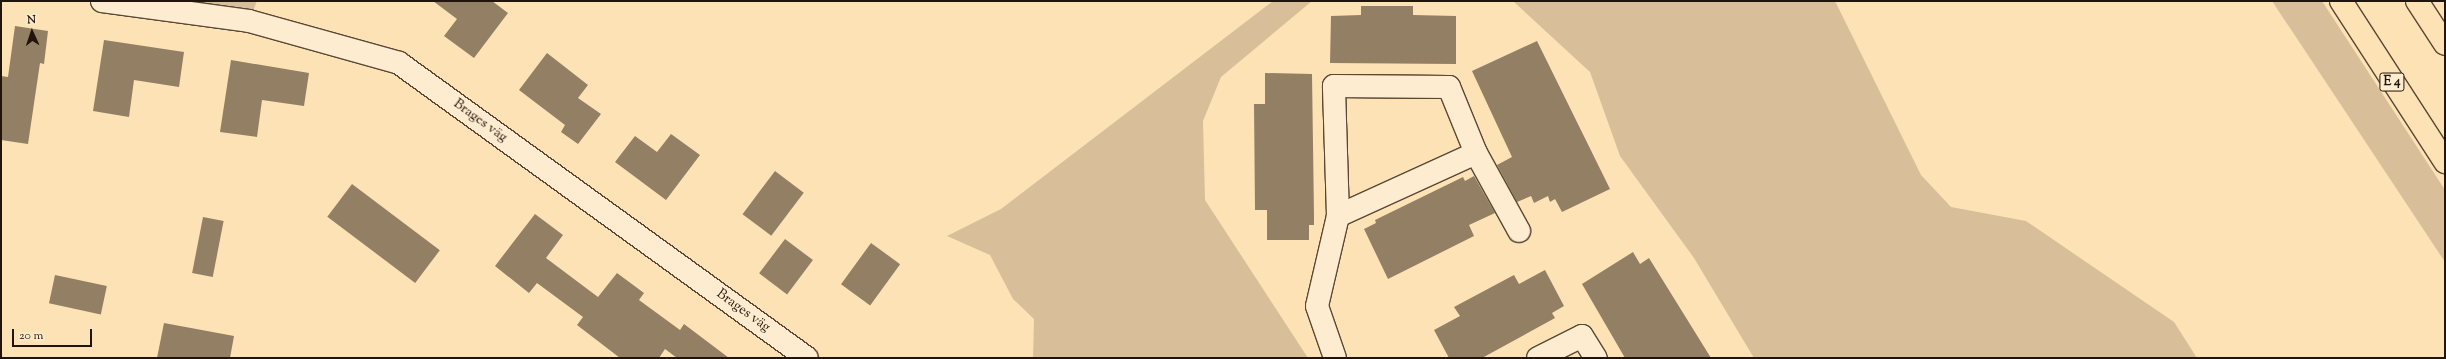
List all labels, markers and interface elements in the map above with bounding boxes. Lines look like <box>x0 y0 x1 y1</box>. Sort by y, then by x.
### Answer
north arrow <box>12 12 52 52</box>
text: N <box>27 12 36 28</box>
road number: E 4 <box>2379 71 2405 93</box>
street label: Brages väg <box>450 96 510 146</box>
street label: Brages väg <box>713 286 773 336</box>
scale bar <box>14 321 94 347</box>
text: 20 m <box>19 327 43 345</box>

